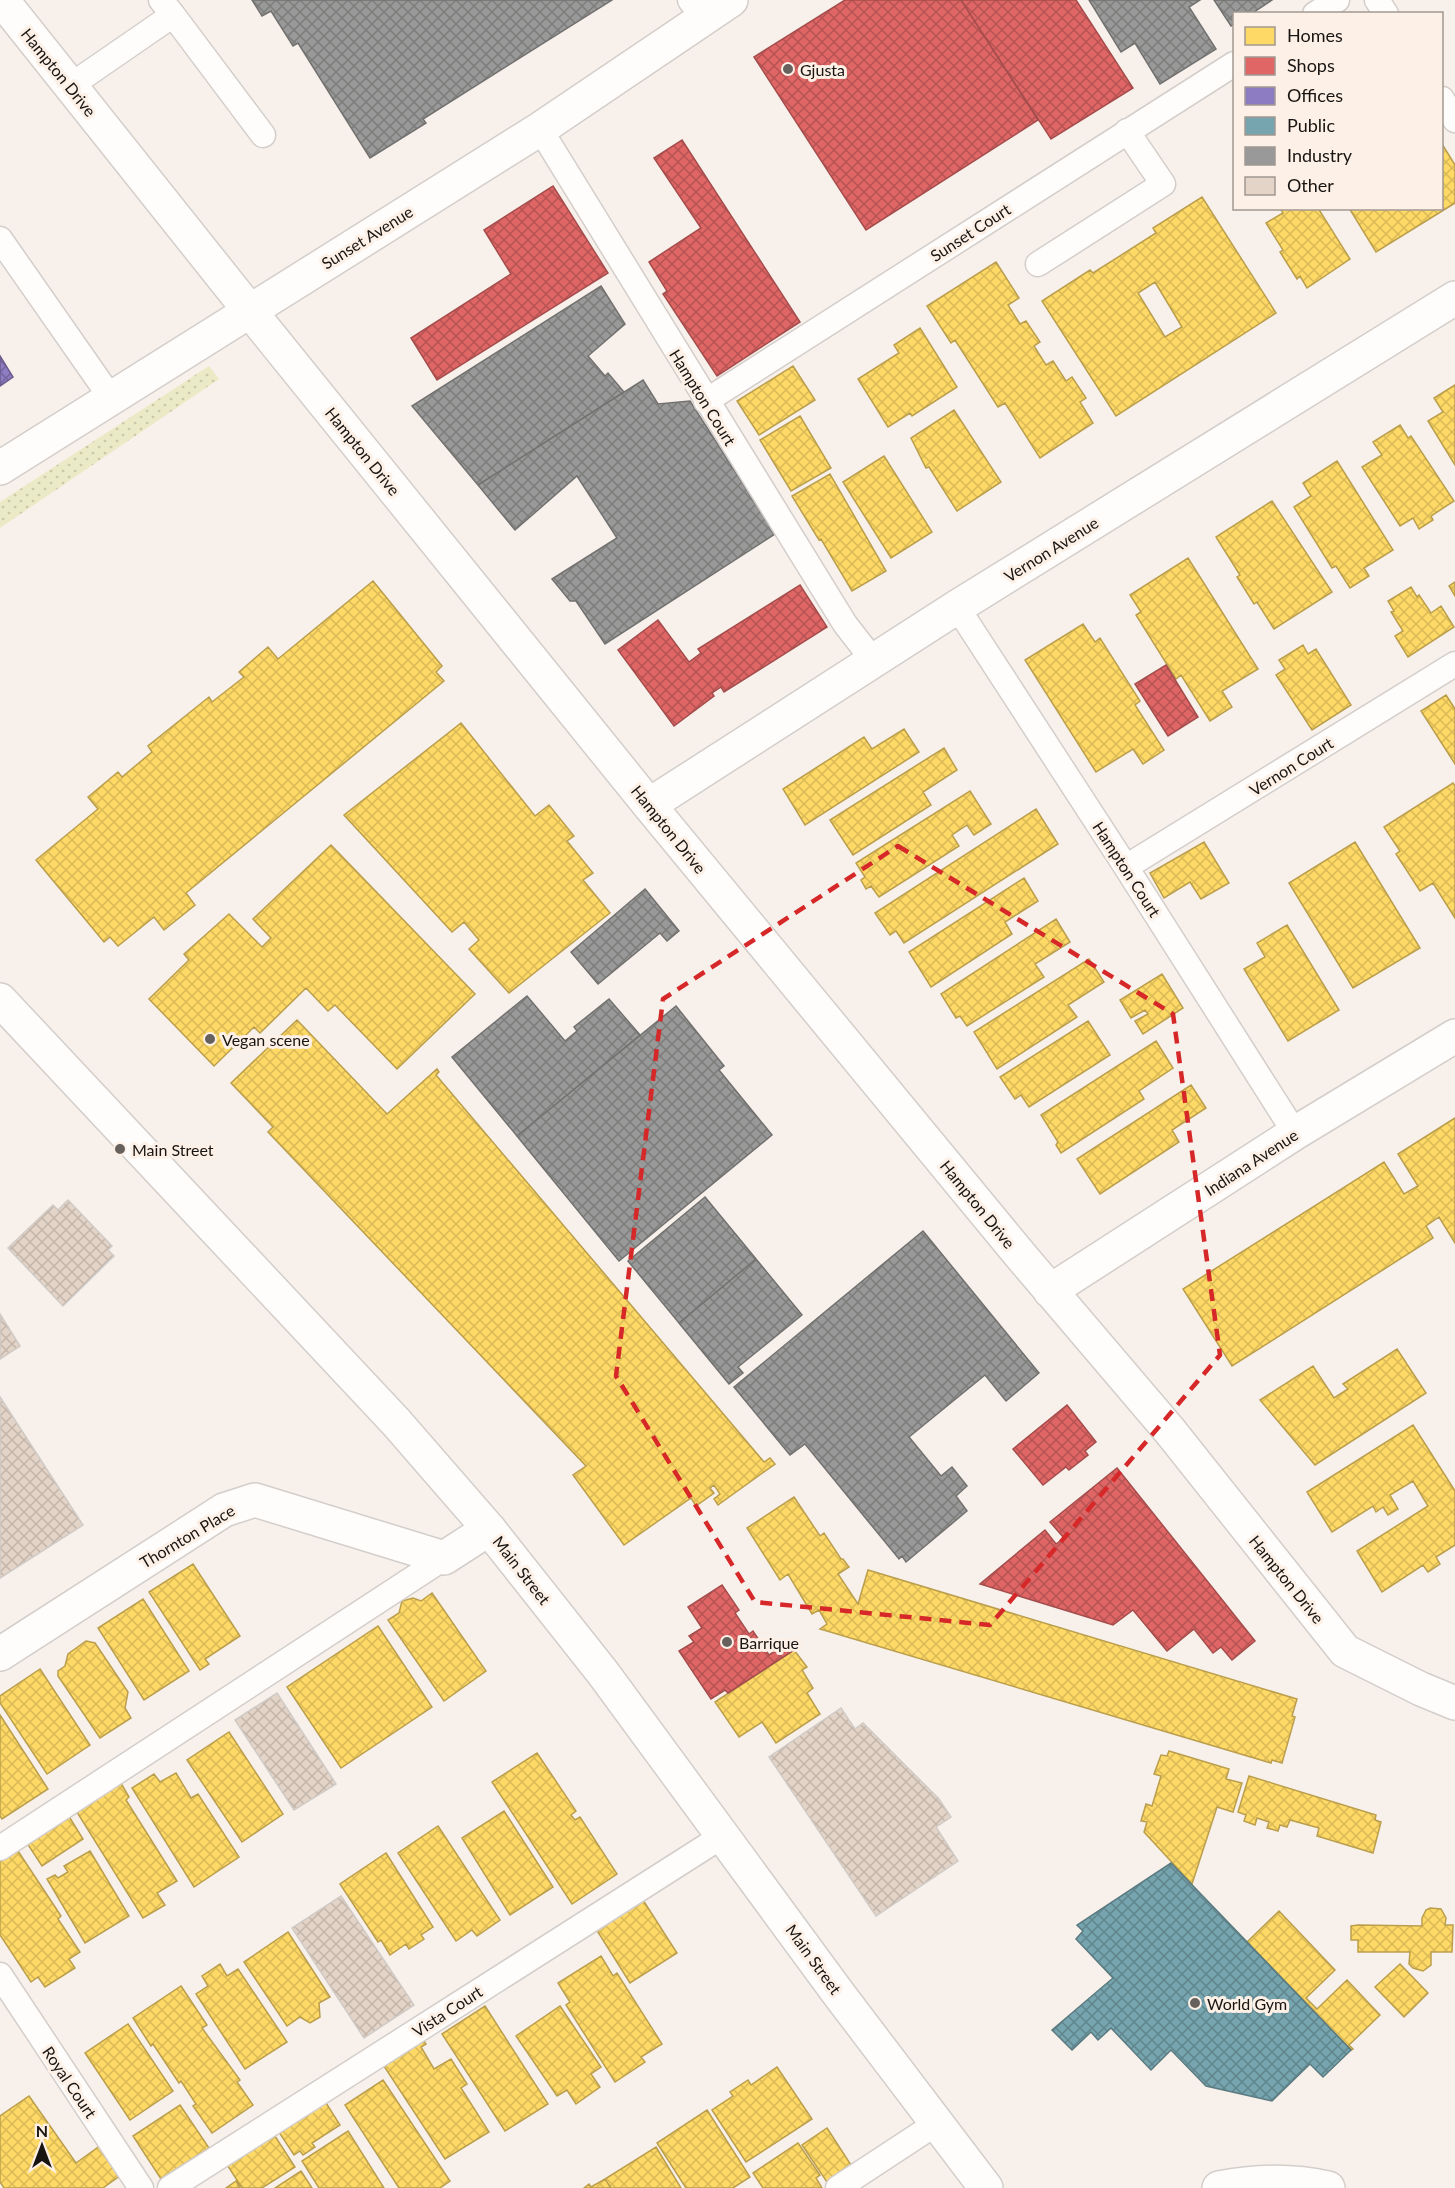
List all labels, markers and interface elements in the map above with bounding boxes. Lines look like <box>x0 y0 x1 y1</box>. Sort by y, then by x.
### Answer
legend <box>1233 12 1443 210</box>
street label: Hampton Drive <box>18 24 100 120</box>
text: Homes <box>1287 24 1343 46</box>
text: Shops <box>1287 54 1335 76</box>
place label: Gjusta <box>800 60 845 79</box>
marker: Gjusta <box>781 62 795 76</box>
text: Offices <box>1287 84 1343 106</box>
text: Public <box>1287 114 1335 136</box>
text: Industry <box>1287 144 1353 166</box>
text: Other <box>1287 174 1334 196</box>
street label: Sunset Court <box>926 199 1014 265</box>
street label: Sunset Avenue <box>318 201 416 273</box>
street label: Hampton Court <box>666 345 740 449</box>
street label: Hampton Drive <box>322 403 404 499</box>
street label: Vernon Avenue <box>1000 512 1102 586</box>
street label: Vernon Court <box>1246 733 1337 799</box>
street label: Hampton Drive <box>628 781 710 877</box>
street label: Hampton Court <box>1089 818 1165 920</box>
place label: Vegan scene <box>222 1030 310 1049</box>
marker: Vegan scene <box>203 1032 217 1046</box>
street label: Indiana Avenue <box>1201 1125 1301 1199</box>
place label: Main Street <box>132 1140 214 1159</box>
marker: Main Street <box>113 1142 127 1156</box>
street label: Hampton Drive <box>937 1156 1019 1252</box>
street label: Thornton Place <box>136 1500 238 1572</box>
street label: Hampton Drive <box>1246 1531 1328 1627</box>
street label: Main Street <box>489 1532 555 1608</box>
place label: Barrique <box>739 1633 799 1652</box>
marker: Barrique <box>720 1635 734 1649</box>
street label: Main Street <box>782 1920 846 1998</box>
street label: Vista Court <box>409 1981 486 2041</box>
place label: World Gym <box>1207 1994 1287 2013</box>
marker: World Gym <box>1188 1996 1202 2010</box>
street label: Royal Court <box>39 2043 101 2122</box>
north arrow <box>12 2116 72 2176</box>
text: N <box>36 2121 48 2140</box>

